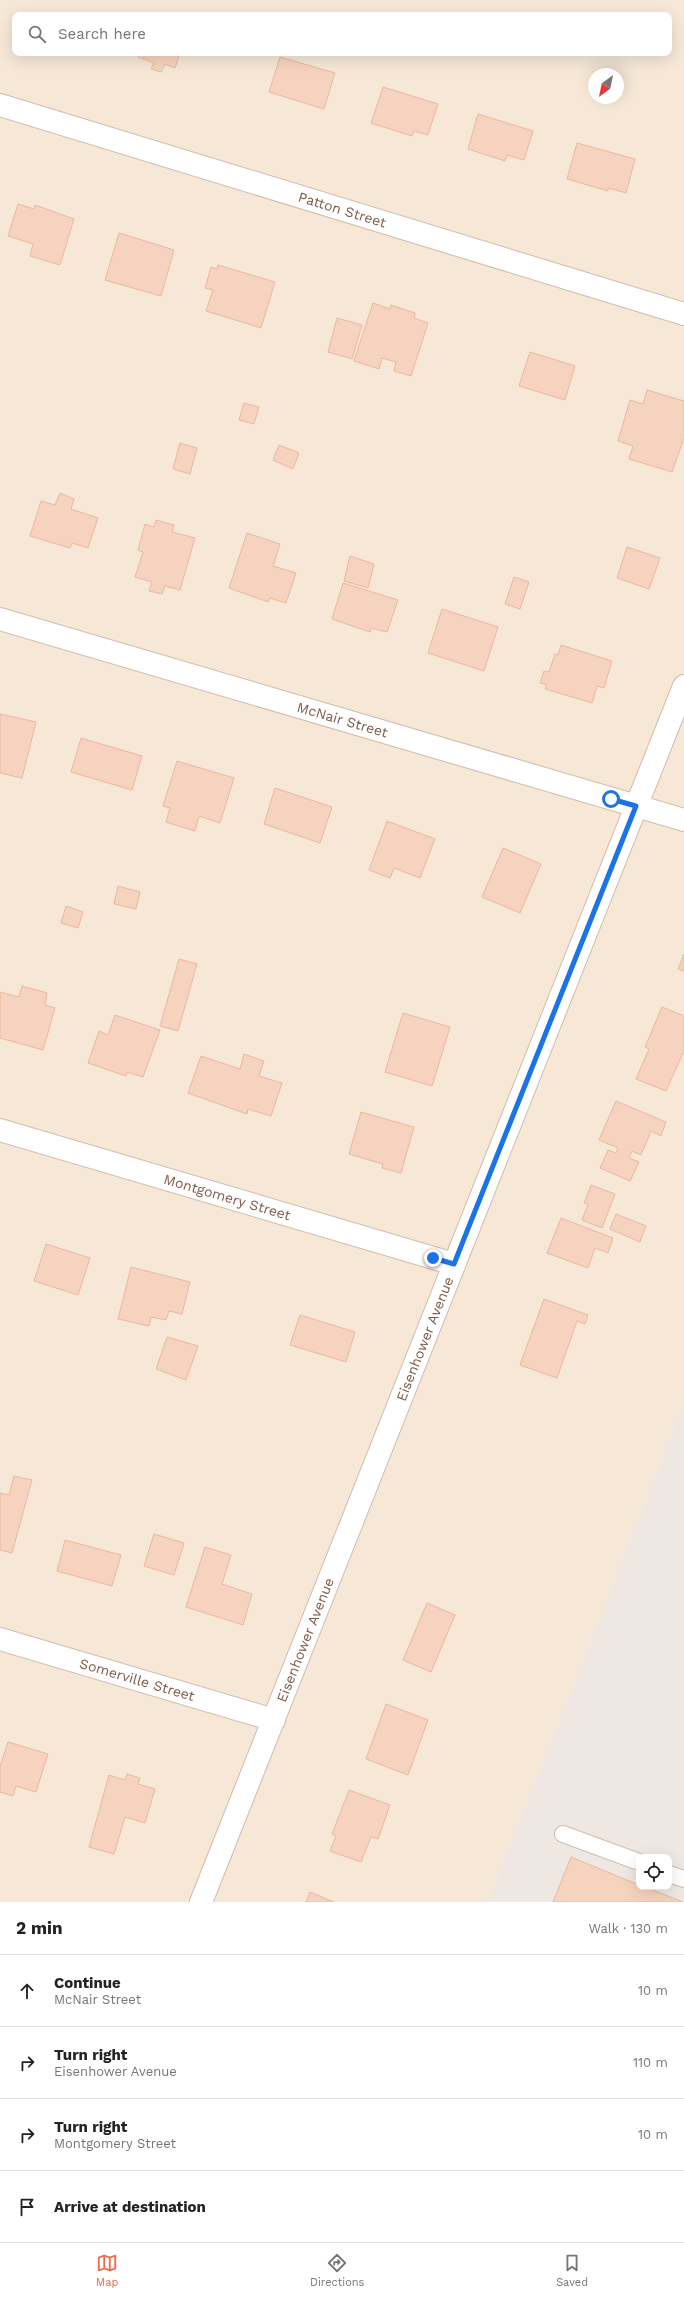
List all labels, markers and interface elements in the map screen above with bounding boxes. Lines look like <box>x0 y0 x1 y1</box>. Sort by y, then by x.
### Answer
search box <box>12 12 672 56</box>
icon: search <box>26 23 48 45</box>
text: Search here <box>58 25 146 43</box>
north arrow <box>588 68 624 104</box>
street label: Patton Street <box>296 189 388 231</box>
street label: McNair Street <box>295 699 390 741</box>
route start <box>602 790 620 808</box>
street label: Montgomery Street <box>162 1171 293 1223</box>
route end <box>424 1249 442 1267</box>
street label: Eisenhower Avenue <box>393 1274 457 1403</box>
street label: Eisenhower Avenue <box>273 1575 337 1704</box>
street label: Somerville Street <box>78 1655 197 1704</box>
map controls <box>636 1854 672 1890</box>
button: locate <box>636 1854 672 1890</box>
text: 2 min <box>16 1918 62 1938</box>
text: Walk · 130 m <box>589 1921 668 1936</box>
text: Continue <box>54 1974 121 1992</box>
icon: ahead <box>16 1980 38 2002</box>
text: 10 m <box>638 1983 668 1998</box>
text: McNair Street <box>54 1992 141 2007</box>
text: Turn right <box>54 2046 127 2064</box>
icon: right <box>16 2052 38 2074</box>
text: 110 m <box>633 2055 668 2070</box>
text: Eisenhower Avenue <box>54 2064 177 2079</box>
text: Turn right <box>54 2118 127 2136</box>
icon: right <box>16 2124 38 2146</box>
text: 10 m <box>638 2127 668 2142</box>
text: Montgomery Street <box>54 2136 176 2151</box>
icon: arrive <box>16 2196 38 2218</box>
text: Arrive at destination <box>54 2198 206 2216</box>
tab: Map <box>96 2252 118 2289</box>
tab: Directions <box>310 2252 364 2289</box>
tab: Saved <box>556 2252 588 2289</box>

